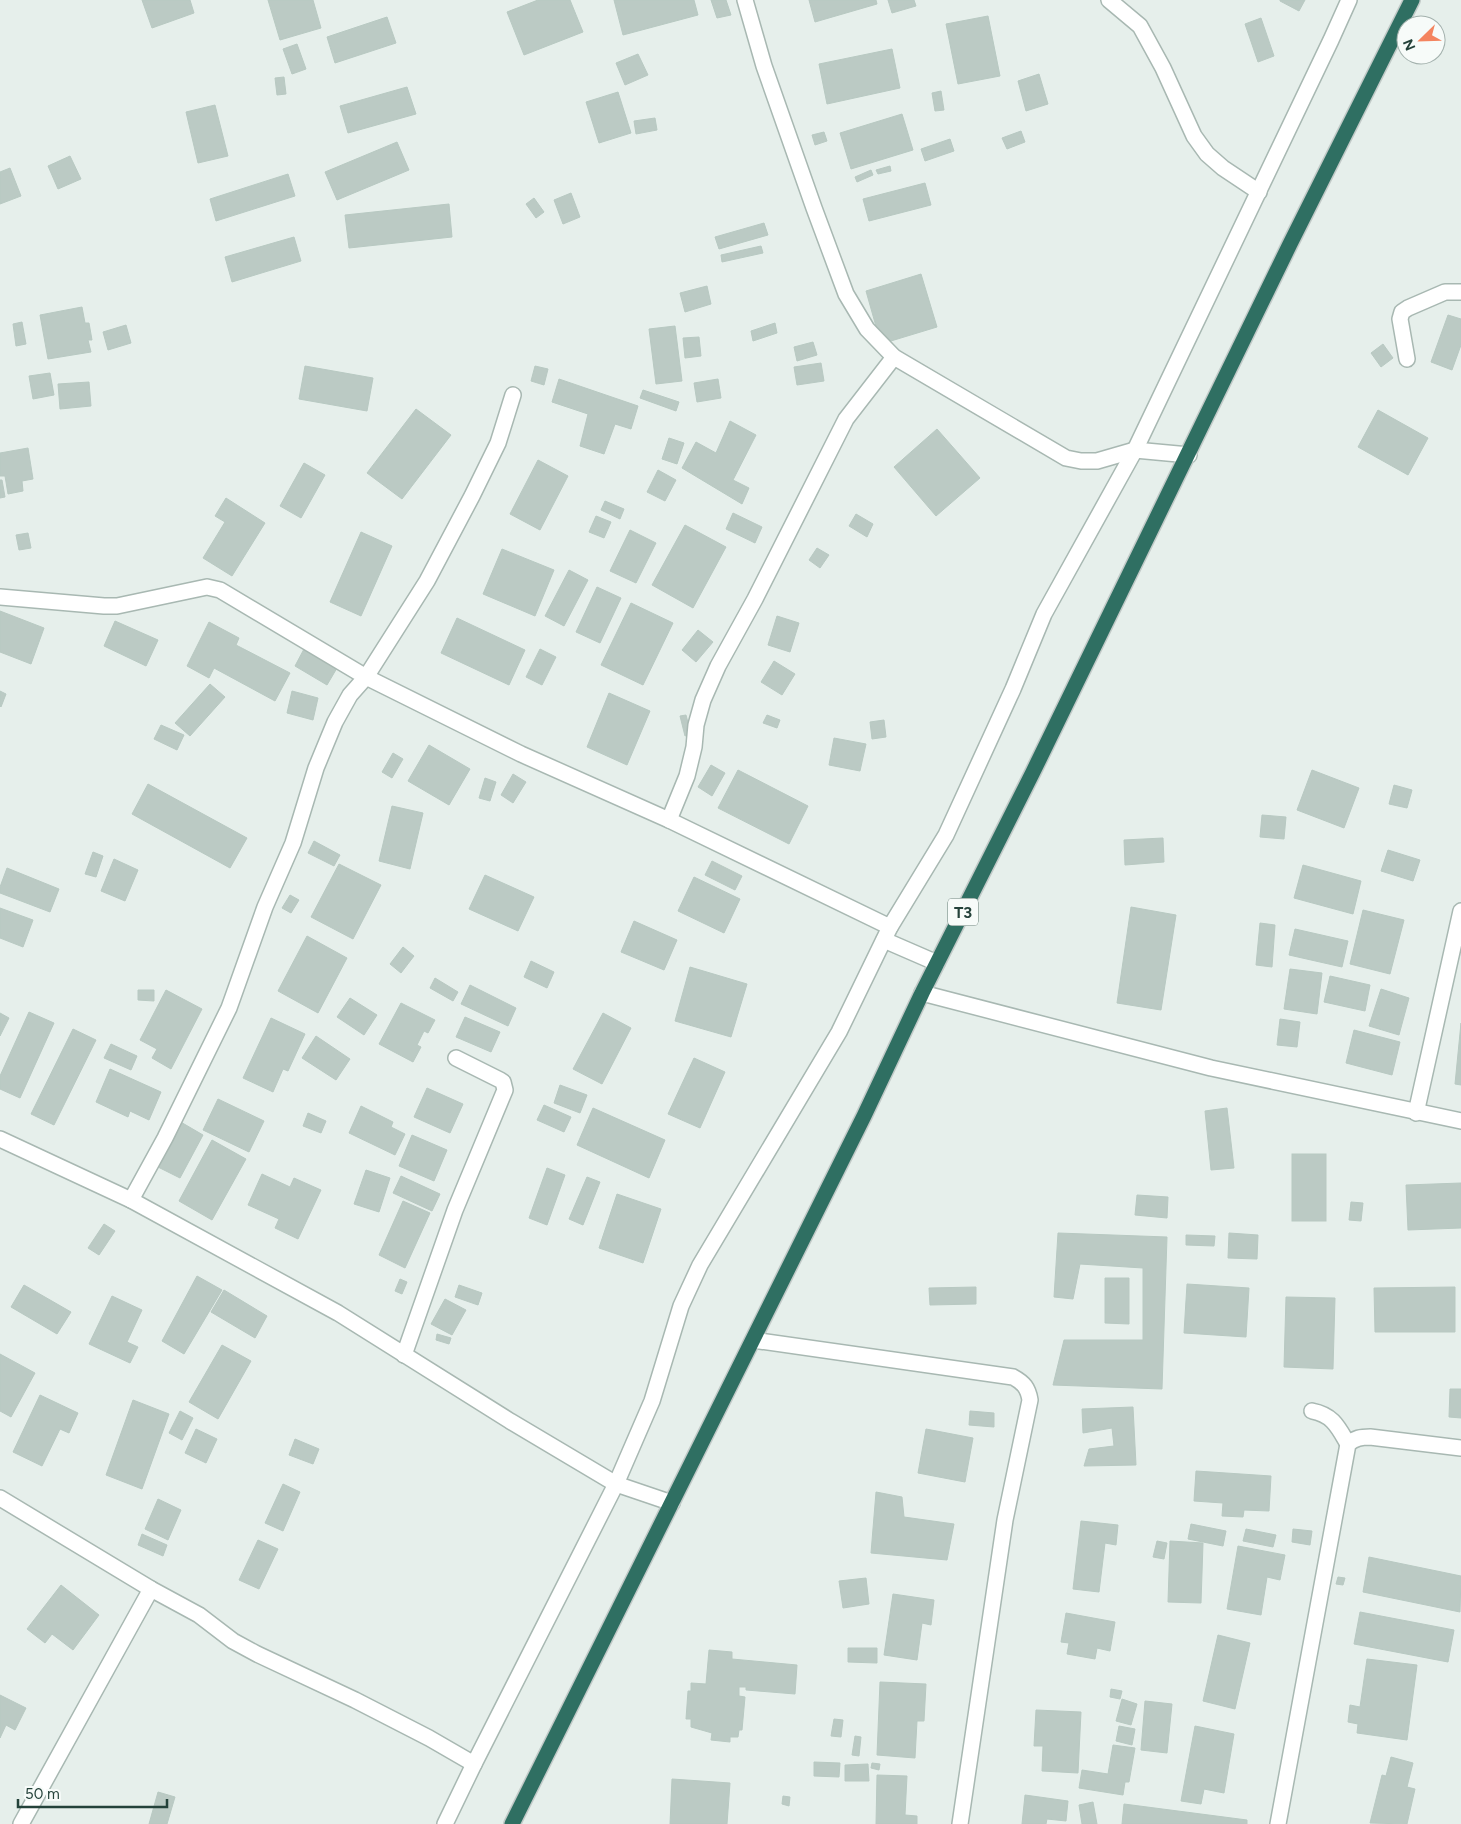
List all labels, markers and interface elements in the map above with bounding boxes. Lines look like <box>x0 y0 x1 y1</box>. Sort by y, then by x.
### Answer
north arrow <box>1396 15 1446 65</box>
text: N <box>1400 37 1419 53</box>
road number: T3 <box>948 899 978 926</box>
scale bar <box>18 1776 166 1808</box>
text: 50 m <box>25 1785 60 1803</box>

